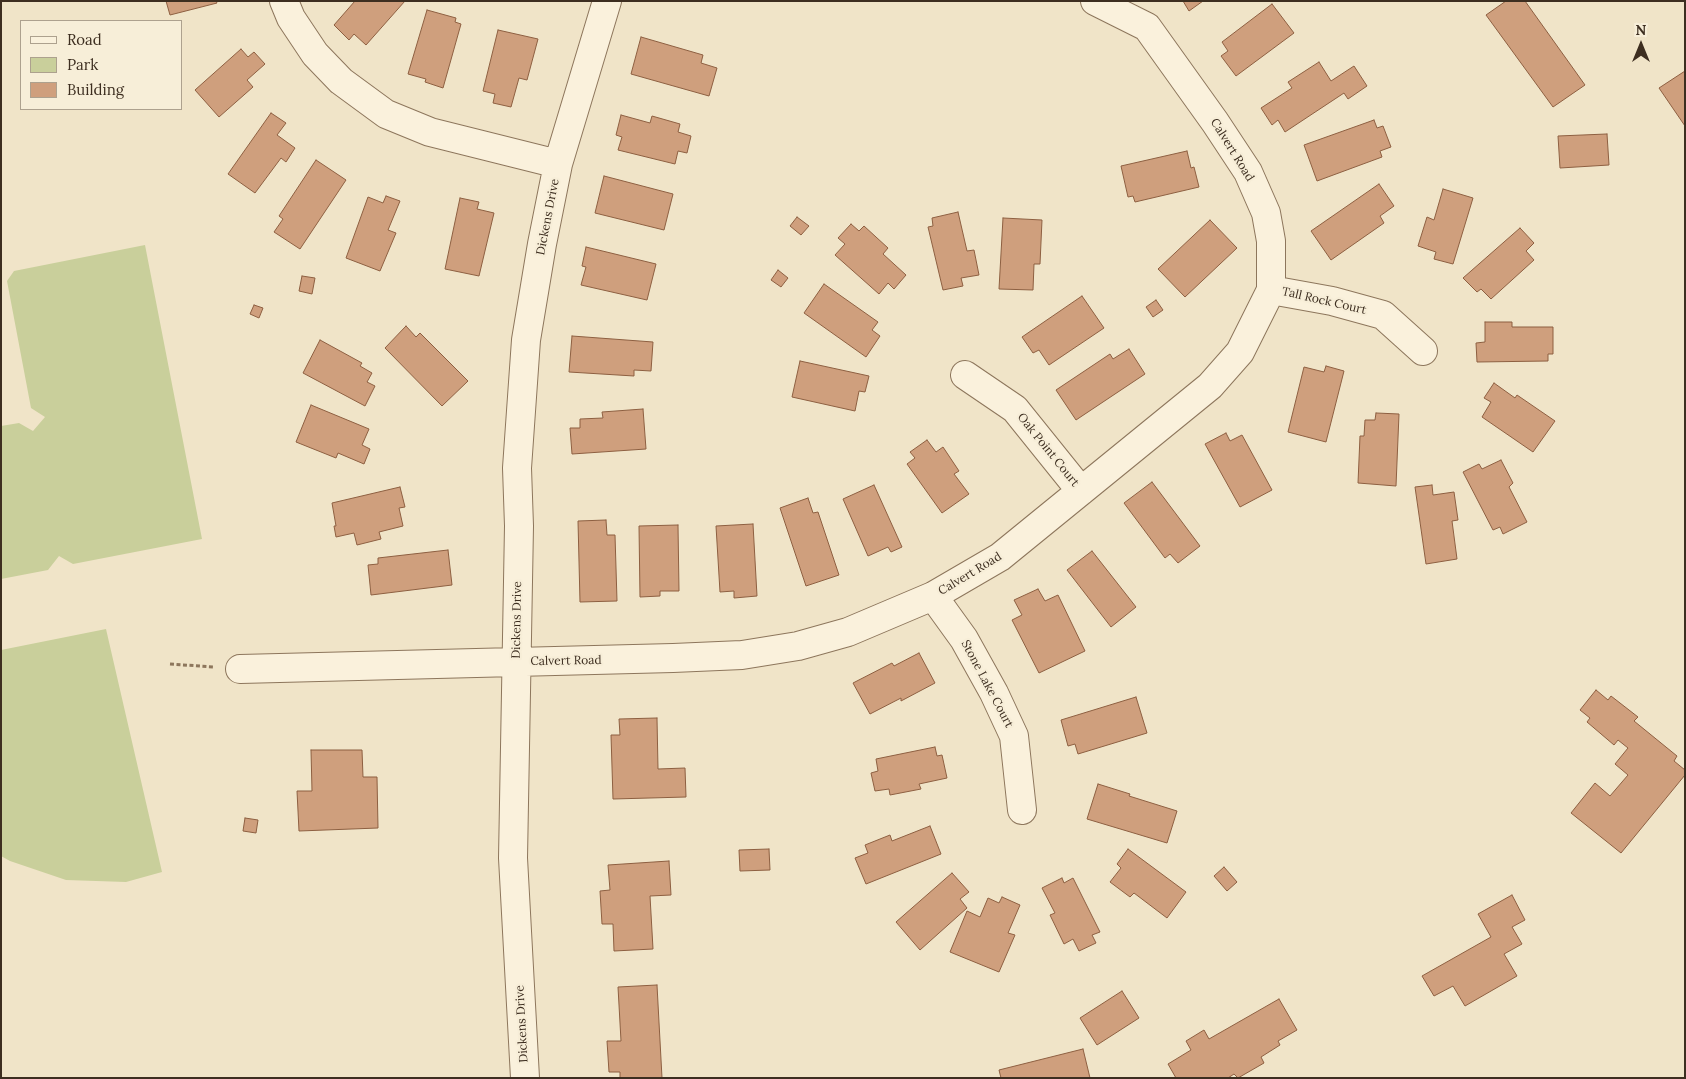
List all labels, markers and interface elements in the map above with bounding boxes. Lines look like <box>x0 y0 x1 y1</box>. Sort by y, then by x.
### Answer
legend <box>20 20 182 110</box>
north arrow <box>1616 20 1666 70</box>
text: N <box>1636 21 1646 39</box>
text: Road <box>67 30 102 49</box>
text: Park <box>67 55 98 74</box>
text: Building <box>67 80 124 99</box>
street label: Calvert Road <box>1207 116 1257 184</box>
street label: Dickens Drive <box>534 178 562 256</box>
street label: Tall Rock Court <box>1280 284 1368 318</box>
street label: Oak Point Court <box>1014 410 1082 490</box>
street label: Calvert Road <box>936 549 1004 599</box>
street label: Dickens Drive <box>509 581 525 659</box>
street label: Stone Lake Court <box>958 638 1016 730</box>
street label: Calvert Road <box>530 653 602 669</box>
street label: Dickens Drive <box>513 985 531 1063</box>

